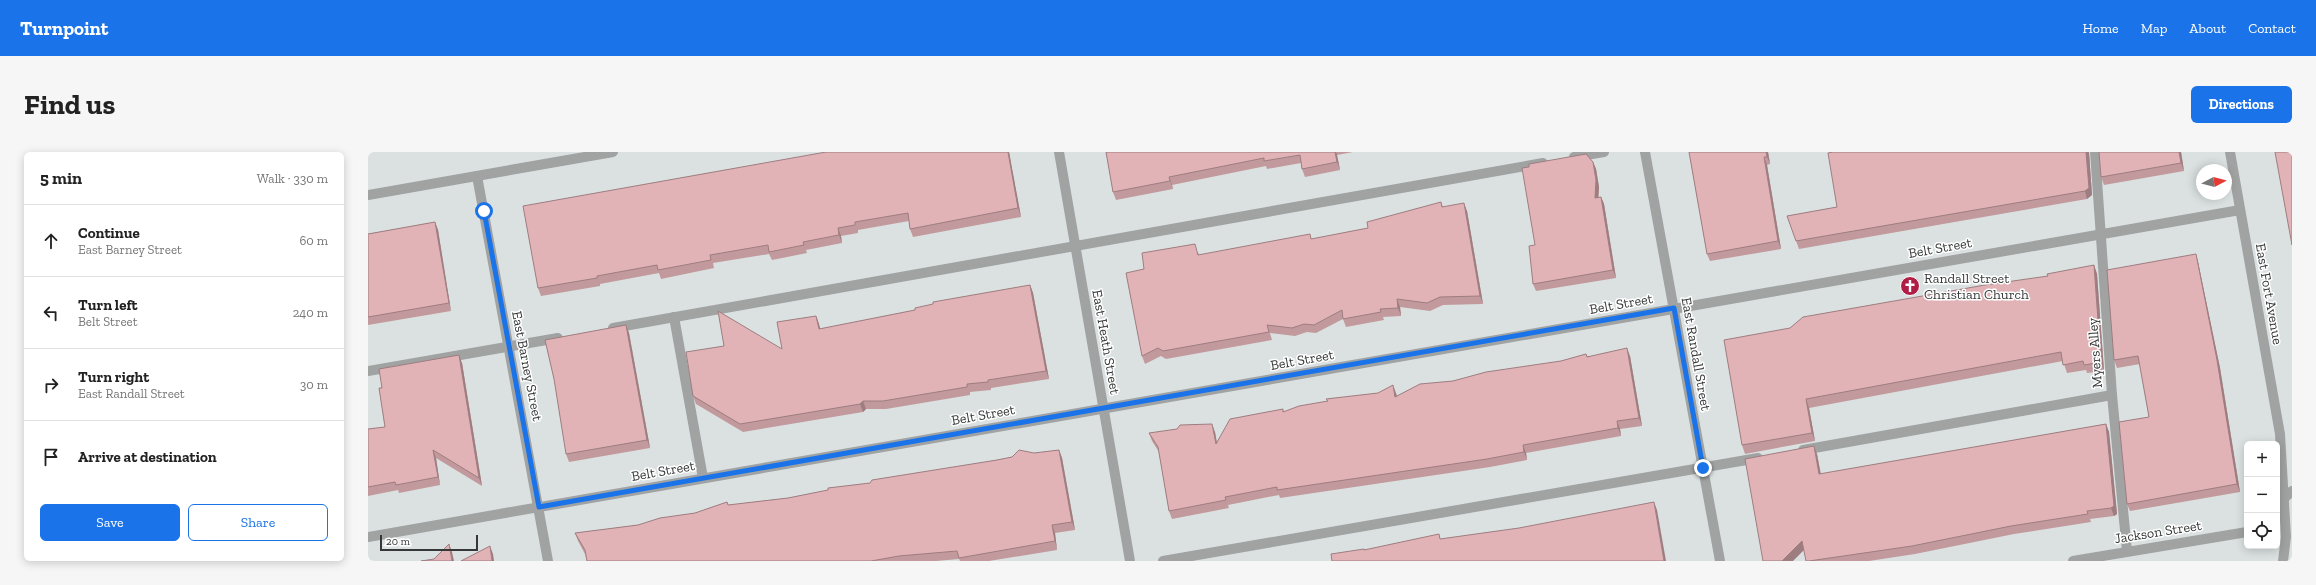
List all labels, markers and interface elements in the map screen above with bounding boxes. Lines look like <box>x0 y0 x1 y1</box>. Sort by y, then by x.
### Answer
text: Turnpoint <box>20 17 108 40</box>
text: Home <box>2083 20 2119 37</box>
text: Map <box>2141 20 2167 37</box>
text: About <box>2189 20 2226 37</box>
text: Contact <box>2248 20 2296 37</box>
button: Directions <box>2191 86 2292 123</box>
text: Find us <box>24 88 115 121</box>
north arrow <box>2196 164 2232 200</box>
text: 5 min <box>40 168 82 188</box>
text: Walk · 330 m <box>257 171 328 186</box>
route start <box>475 202 493 220</box>
text: Continue <box>78 224 140 242</box>
icon: ahead <box>40 230 62 252</box>
text: 60 m <box>299 233 328 248</box>
street label: Belt Street <box>1907 234 1974 262</box>
text: East Barney Street <box>78 242 182 257</box>
street label: East Fort Avenue <box>2252 242 2286 346</box>
place label: Randall Street Christian Church <box>1924 270 2029 303</box>
church icon: Randall Street Christian Church <box>1899 275 1921 297</box>
street label: East Heath Street <box>1088 288 1124 396</box>
street label: Belt Street <box>1588 290 1655 318</box>
text: Turn left <box>78 296 138 314</box>
street label: East Randall Street <box>1678 296 1714 413</box>
icon: left <box>40 302 62 324</box>
text: 240 m <box>293 305 328 320</box>
street label: East Barney Street <box>508 309 546 423</box>
text: Belt Street <box>78 314 137 329</box>
street label: Myers Alley <box>2084 317 2106 389</box>
street label: Belt Street <box>1269 346 1336 374</box>
text: Turn right <box>78 368 149 386</box>
icon: right <box>40 374 62 396</box>
text: 30 m <box>300 377 328 392</box>
text: East Randall Street <box>78 386 185 401</box>
street label: Belt Street <box>950 401 1017 429</box>
map controls <box>2244 441 2280 549</box>
button: + <box>2244 441 2280 477</box>
icon: arrive <box>40 446 62 468</box>
text: Arrive at destination <box>78 448 217 466</box>
street label: Belt Street <box>630 457 697 485</box>
route end <box>1694 459 1712 477</box>
button: − <box>2244 477 2280 513</box>
button: Save <box>40 504 180 541</box>
button: Share <box>188 504 328 541</box>
button: locate <box>2244 513 2280 549</box>
street label: Jackson Street <box>2113 517 2204 547</box>
scale bar <box>380 533 478 552</box>
text: 20 m <box>386 535 410 548</box>

